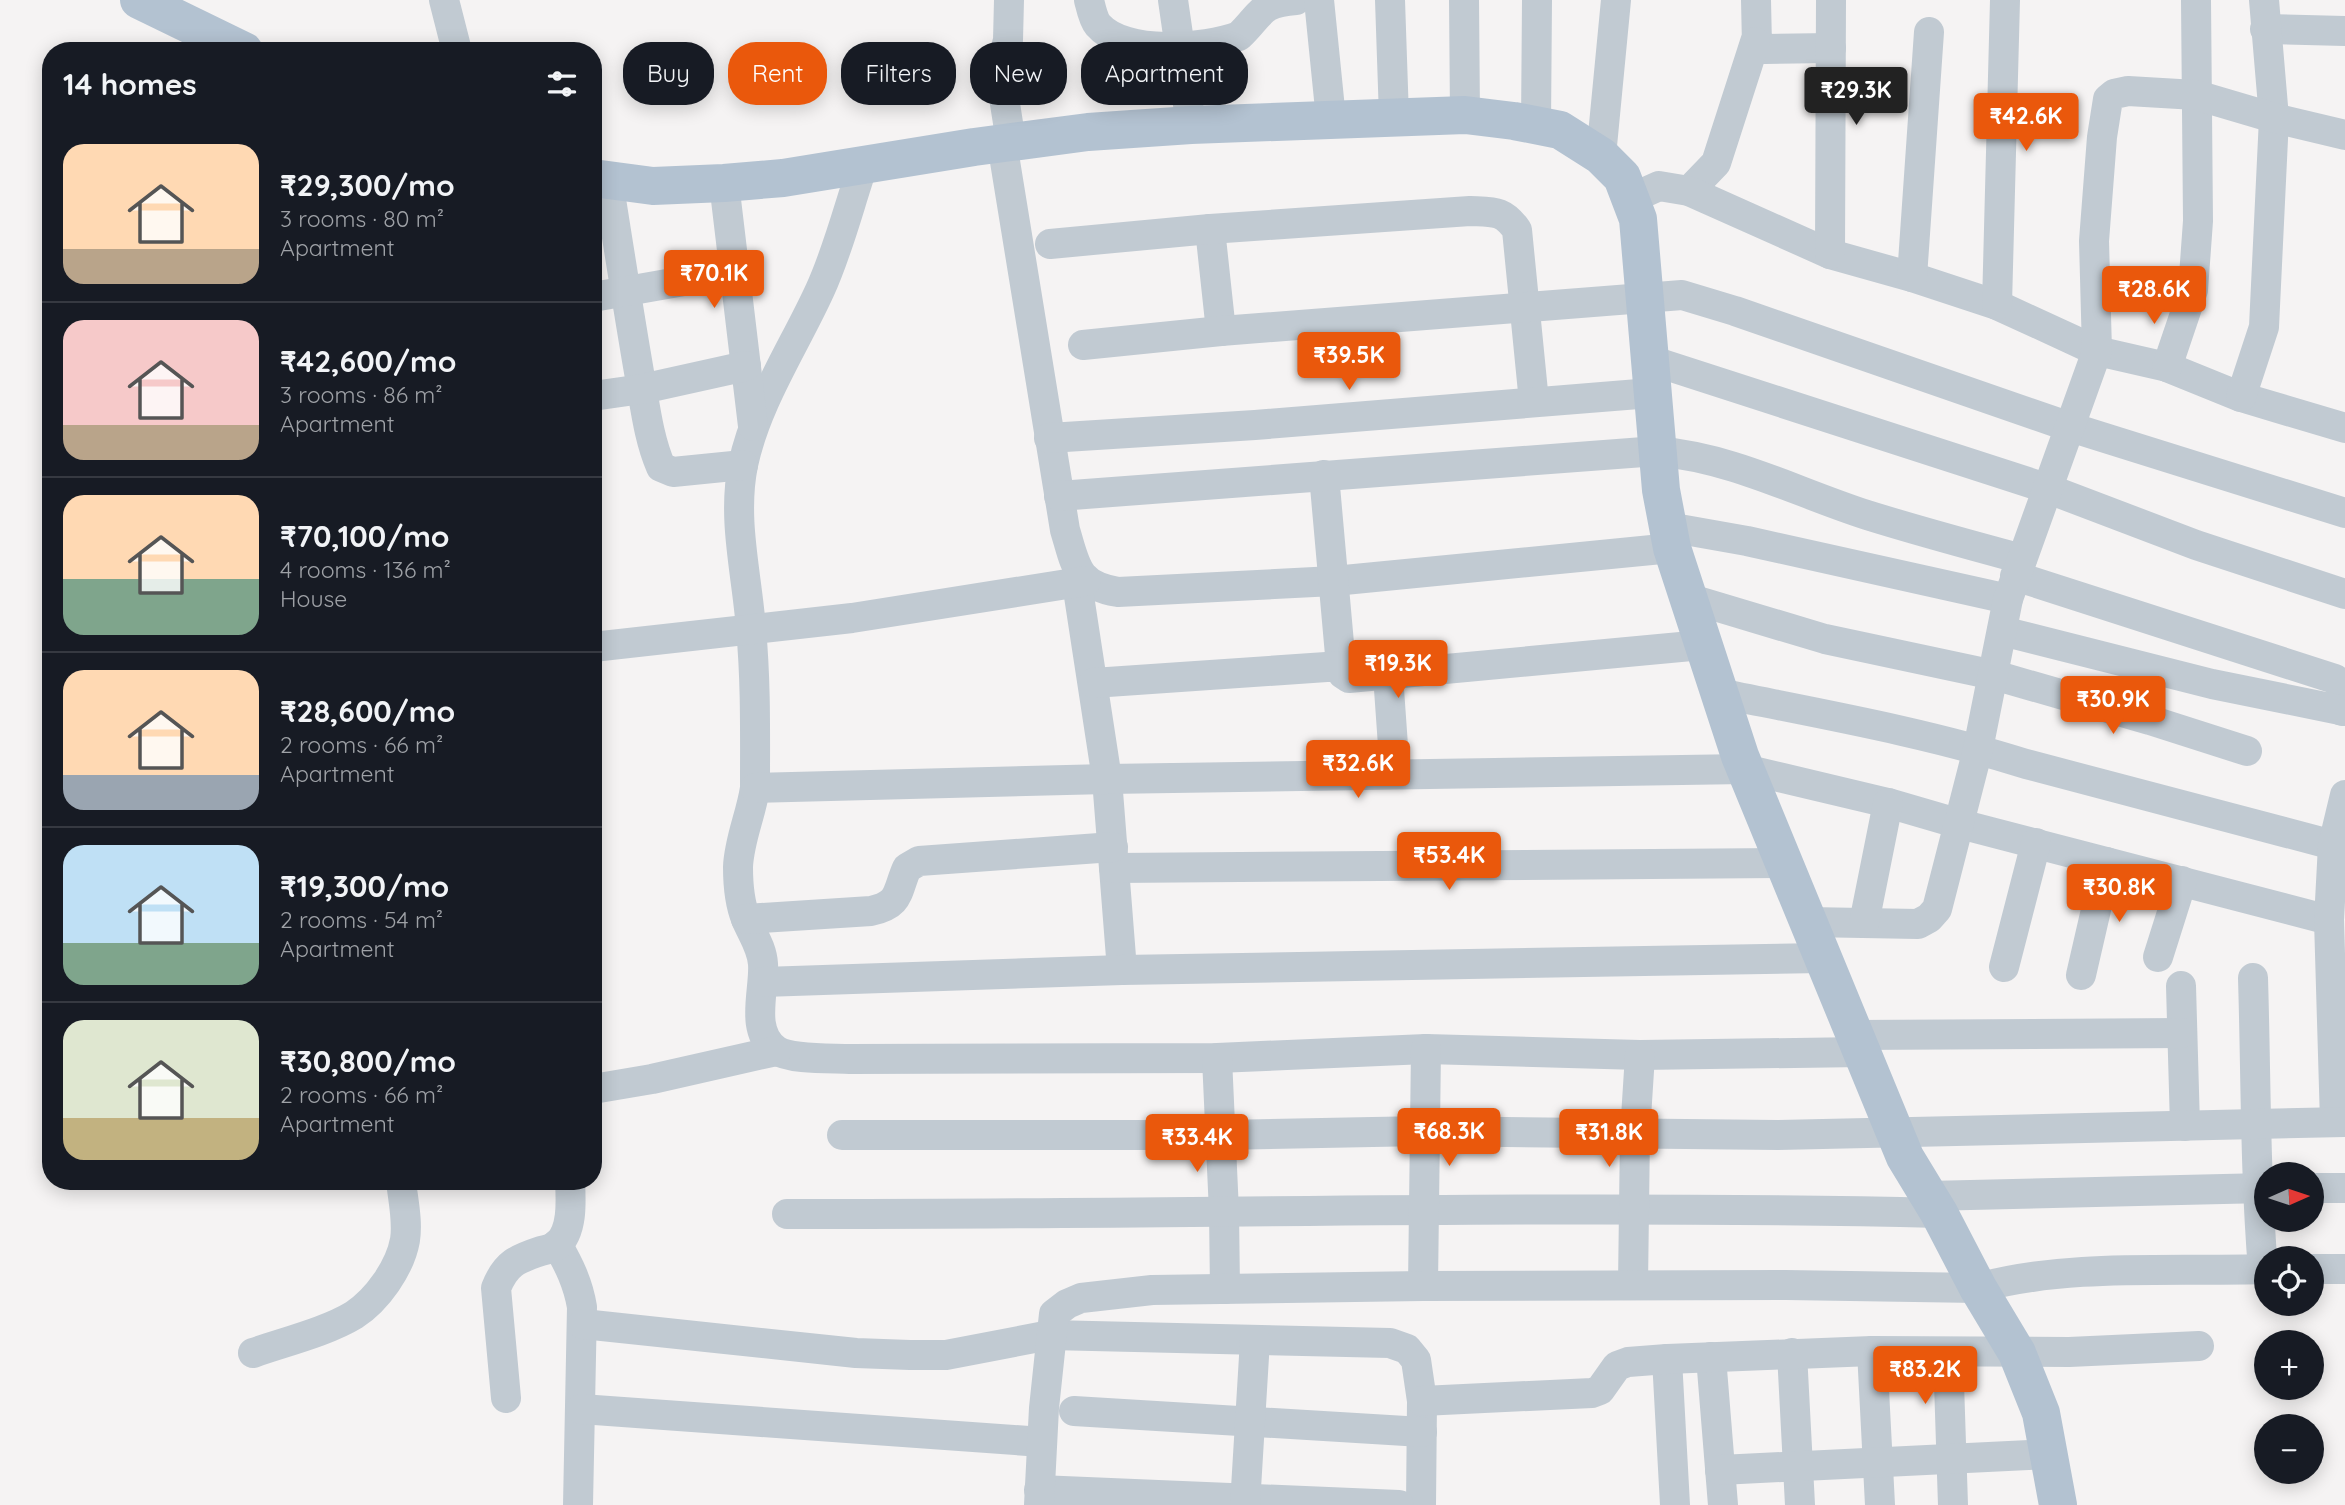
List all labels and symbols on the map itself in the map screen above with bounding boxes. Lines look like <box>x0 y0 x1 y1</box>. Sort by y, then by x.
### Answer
pin: ₹29.3K <box>1799 68 1913 127</box>
pin: ₹42.6K <box>1969 94 2083 153</box>
pin: ₹70.1K <box>657 250 771 310</box>
pin: ₹28.6K <box>2097 266 2211 326</box>
pin: ₹39.5K <box>1292 332 1406 392</box>
pin: ₹19.3K <box>1341 640 1455 700</box>
pin: ₹30.9K <box>2056 676 2170 736</box>
pin: ₹32.6K <box>1301 740 1415 800</box>
pin: ₹53.4K <box>1392 832 1506 892</box>
pin: ₹30.8K <box>2062 864 2176 924</box>
pin: ₹68.3K <box>1392 1108 1506 1168</box>
pin: ₹31.8K <box>1552 1110 1666 1169</box>
pin: ₹33.4K <box>1140 1114 1254 1174</box>
north arrow <box>2254 1162 2324 1232</box>
pin: ₹83.2K <box>1868 1346 1982 1406</box>

